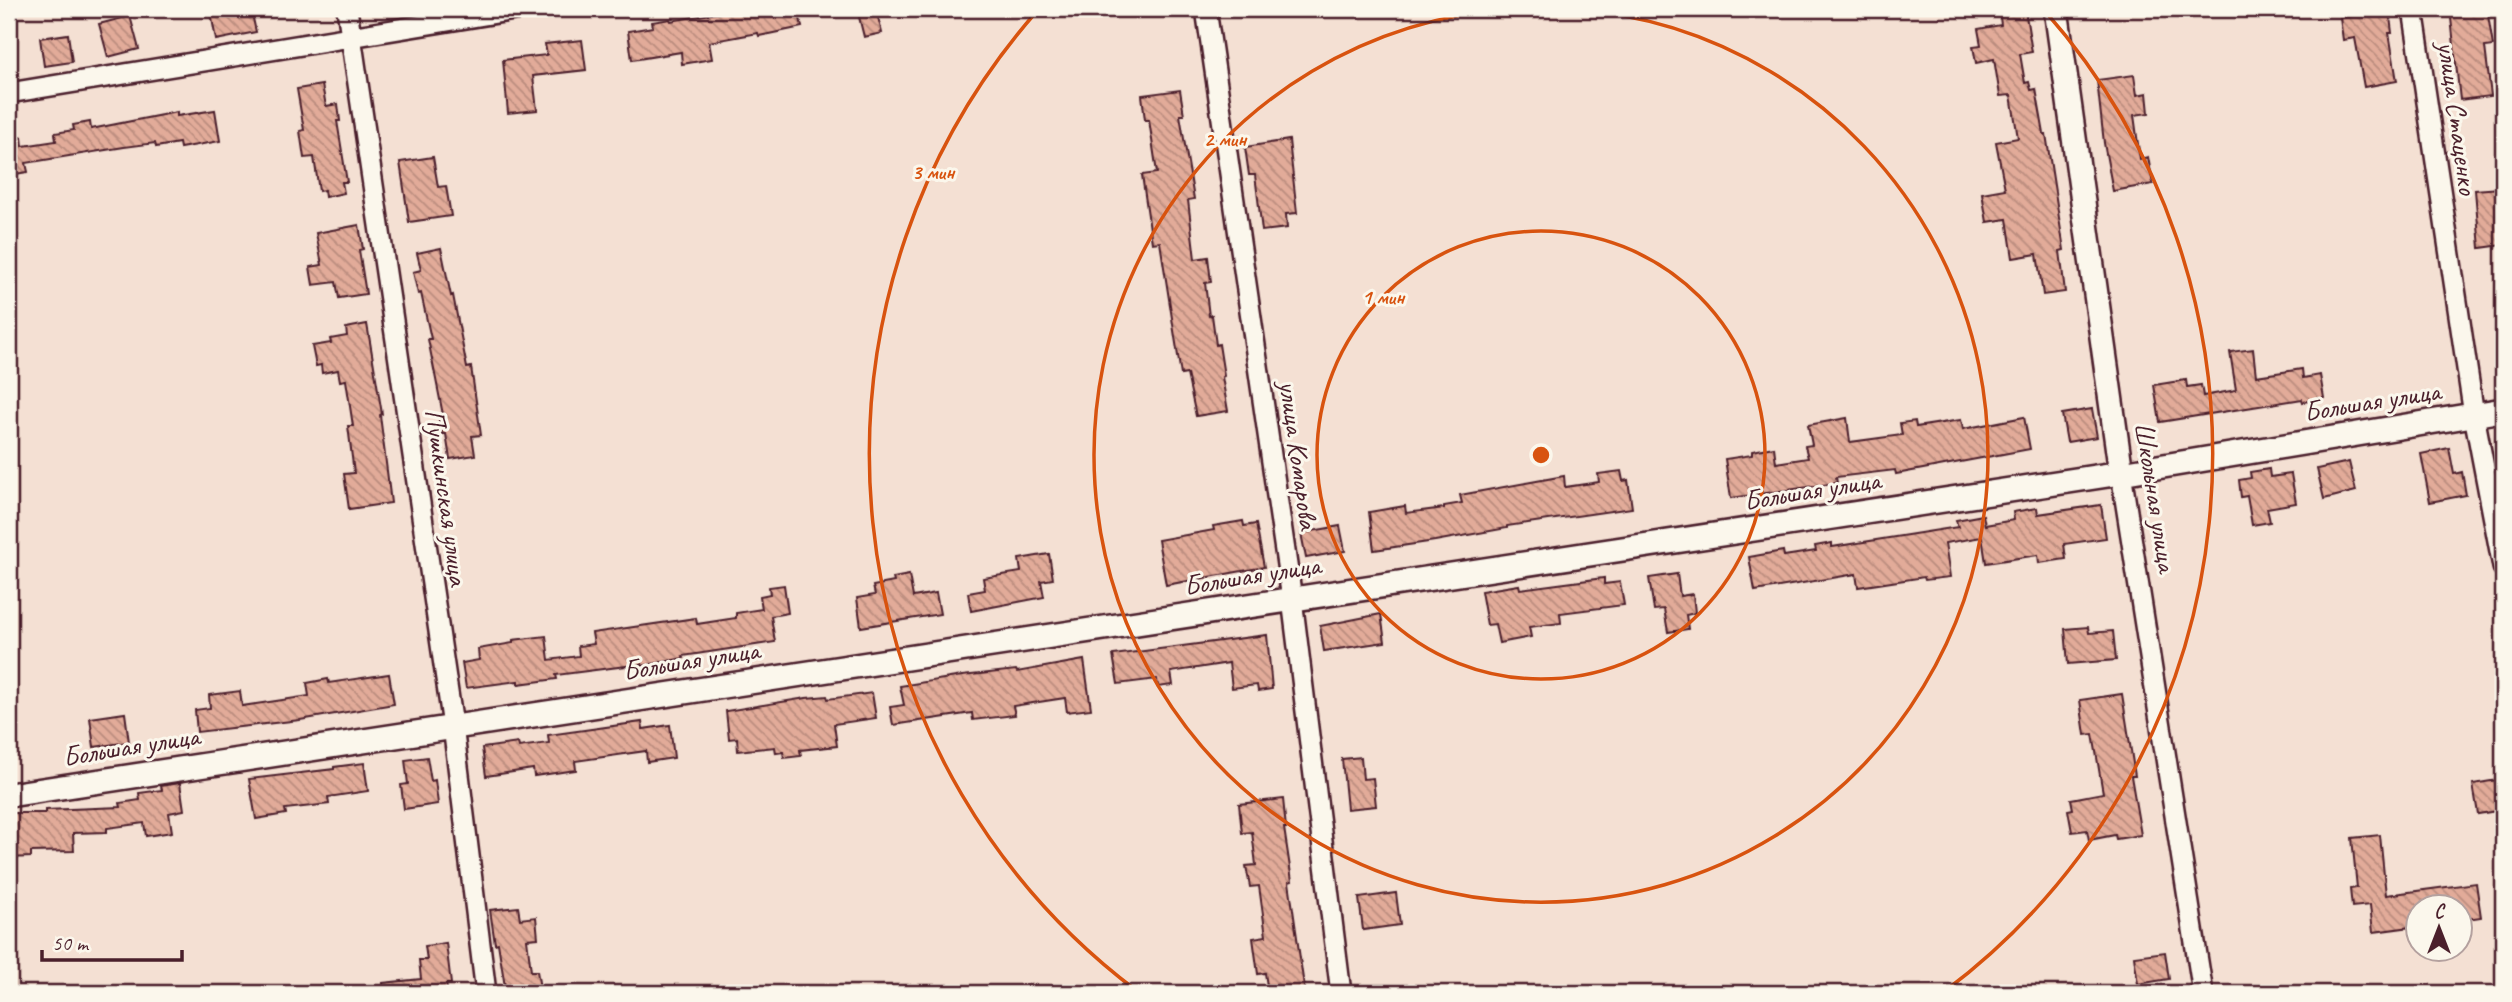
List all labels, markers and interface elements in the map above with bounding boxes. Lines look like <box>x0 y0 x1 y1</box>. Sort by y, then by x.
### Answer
street label: улица Стаценко <box>2430 37 2486 199</box>
text: 2 мин <box>1204 126 1248 152</box>
text: 3 мин <box>912 159 956 185</box>
text: 1 мин <box>1362 284 1406 310</box>
street label: Большая улица <box>2301 373 2445 429</box>
street label: улица Комарова <box>1271 377 1327 533</box>
street label: Пушкинская улица <box>417 406 477 589</box>
street label: Школьная улица <box>2127 420 2185 577</box>
centre of rings <box>1529 443 1553 467</box>
street label: Большая улица <box>1741 462 1885 518</box>
street label: Большая улица <box>1181 547 1325 603</box>
street label: Большая улица <box>620 632 764 688</box>
street label: Большая улица <box>60 718 204 774</box>
north arrow <box>2404 894 2474 964</box>
text: С <box>2434 900 2446 924</box>
scale bar <box>42 918 182 962</box>
text: 50 m <box>52 930 90 956</box>

